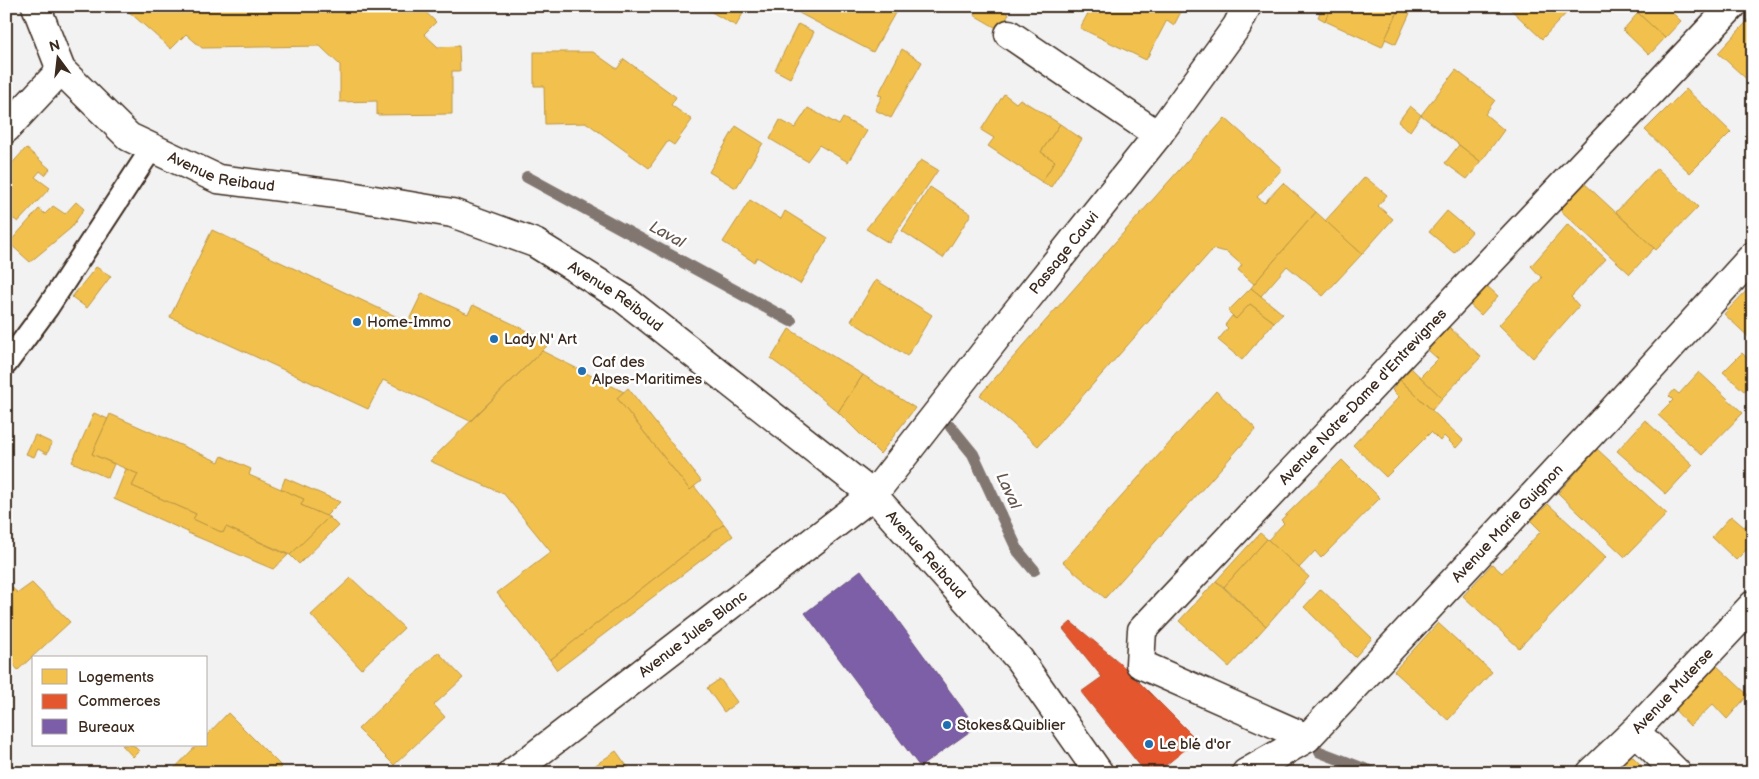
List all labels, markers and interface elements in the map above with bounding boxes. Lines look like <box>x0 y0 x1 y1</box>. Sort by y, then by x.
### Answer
north arrow <box>32 32 82 82</box>
text: N <box>47 36 62 55</box>
street label: Avenue Reibaud <box>165 147 276 196</box>
street label: Passage Cauvi <box>1025 208 1103 298</box>
water label: Laval <box>646 218 689 253</box>
street label: Avenue Reibaud <box>565 257 667 336</box>
street label: Avenue Notre-Dame d'Entrevignes <box>1275 304 1451 489</box>
place label: Home-Immo <box>367 313 451 332</box>
marker: Home-Immo <box>351 316 363 328</box>
place label: Lady N' Art <box>504 330 578 349</box>
marker: Lady N' Art <box>488 333 500 345</box>
place label: Caf des Alpes-Maritimes <box>592 353 703 389</box>
marker: Caf des Alpes-Maritimes <box>576 365 588 377</box>
street label: Avenue Marie Guignon <box>1447 460 1567 586</box>
water label: Laval <box>991 470 1025 513</box>
street label: Avenue Reibaud <box>882 507 970 602</box>
street label: Avenue Jules Blanc <box>635 586 751 682</box>
street label: Avenue Muterse <box>1628 644 1718 738</box>
legend <box>32 656 208 746</box>
text: Logements <box>78 668 154 687</box>
text: Commerces <box>78 692 161 711</box>
place label: Stokes&Quiblier <box>957 716 1066 735</box>
text: Bureaux <box>78 718 135 737</box>
marker: Stokes&Quiblier <box>941 719 953 731</box>
place label: Le blé d'or <box>1159 735 1231 754</box>
marker: Le blé d'or <box>1143 738 1155 750</box>

